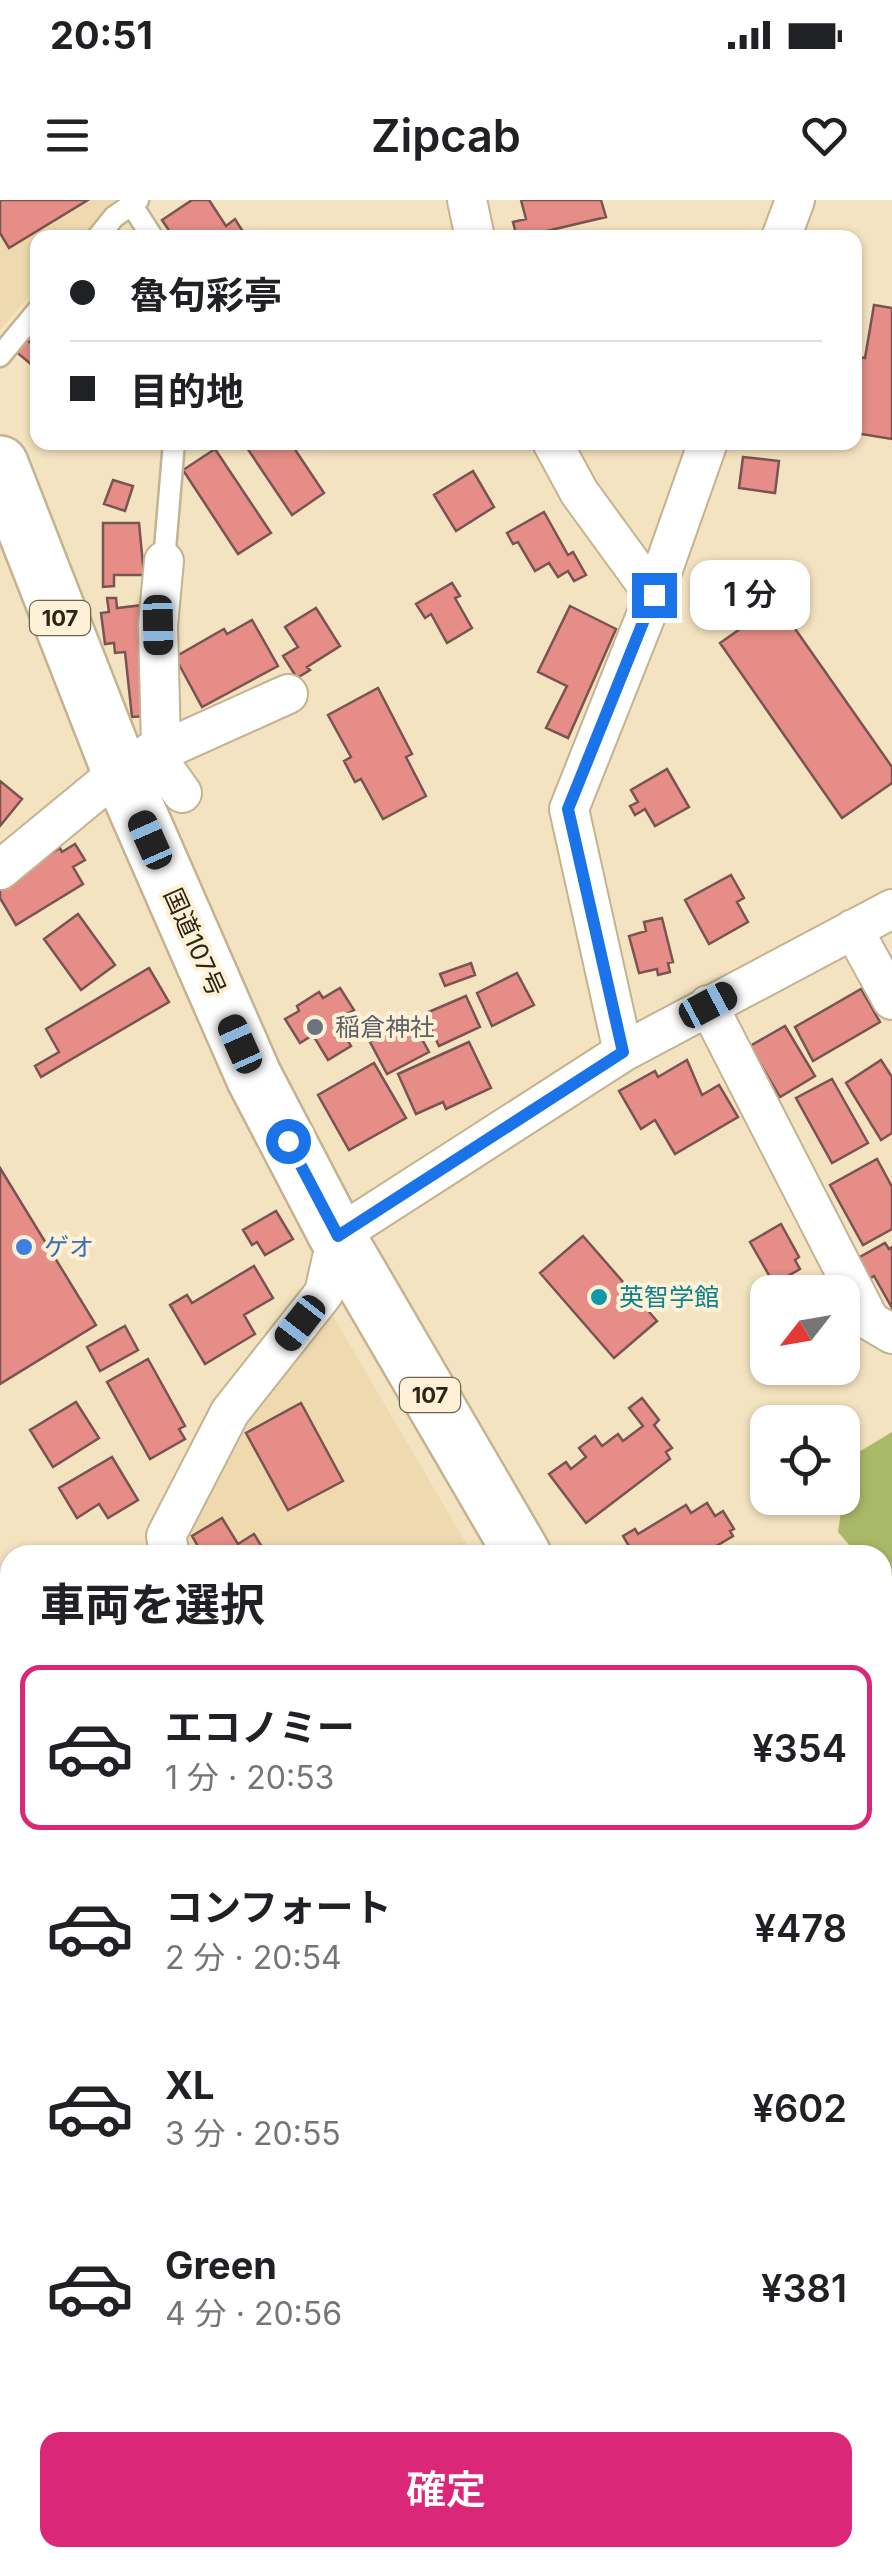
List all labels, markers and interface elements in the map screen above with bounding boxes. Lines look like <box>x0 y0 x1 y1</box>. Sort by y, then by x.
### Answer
text: 20:51 <box>50 12 153 58</box>
icon: menu <box>40 108 95 163</box>
text: Zipcab <box>371 108 521 163</box>
icon: heart <box>797 108 852 163</box>
text: 魯句彩亭 <box>130 272 282 318</box>
text: 目的地 <box>130 368 244 414</box>
callout: 1 分 <box>689 560 809 630</box>
route end <box>632 573 677 618</box>
text: 1 分 <box>723 575 777 614</box>
car <box>142 595 174 655</box>
road number: 107 <box>30 601 90 635</box>
car <box>124 806 176 874</box>
street label: 国道107号 <box>158 884 232 1000</box>
car <box>674 978 742 1032</box>
car <box>214 1010 266 1078</box>
place label: 稲倉神社 <box>335 1012 435 1042</box>
marker: 稲倉神社 <box>304 1016 326 1038</box>
route start <box>266 1119 311 1164</box>
place label: ゲオ <box>44 1232 94 1262</box>
marker: ゲオ <box>13 1236 35 1258</box>
north arrow <box>750 1275 860 1385</box>
map controls <box>750 1275 860 1515</box>
place label: 英智学館 <box>619 1282 719 1312</box>
marker: 英智学館 <box>588 1286 610 1308</box>
car <box>270 1290 330 1356</box>
road number: 107 <box>400 1378 460 1412</box>
button: locate <box>750 1405 860 1515</box>
text: 車両を選択 <box>40 1577 265 1632</box>
icon: car <box>45 1703 135 1793</box>
text: エコノミー <box>165 1704 355 1750</box>
text: ¥354 <box>752 1725 847 1771</box>
text: 1 分 · 20:53 <box>165 1758 334 1797</box>
icon: car <box>45 1883 135 1973</box>
text: コンフォート <box>165 1884 392 1930</box>
text: ¥478 <box>755 1905 847 1951</box>
text: 2 分 · 20:54 <box>165 1938 342 1977</box>
text: XL <box>165 2062 215 2108</box>
icon: car <box>45 2063 135 2153</box>
text: ¥602 <box>753 2085 847 2131</box>
text: 3 分 · 20:55 <box>165 2114 341 2153</box>
text: Green <box>165 2242 277 2288</box>
icon: car <box>45 2243 135 2333</box>
text: ¥381 <box>761 2265 847 2311</box>
text: 4 分 · 20:56 <box>165 2294 342 2333</box>
button: 確定 <box>40 2432 852 2547</box>

